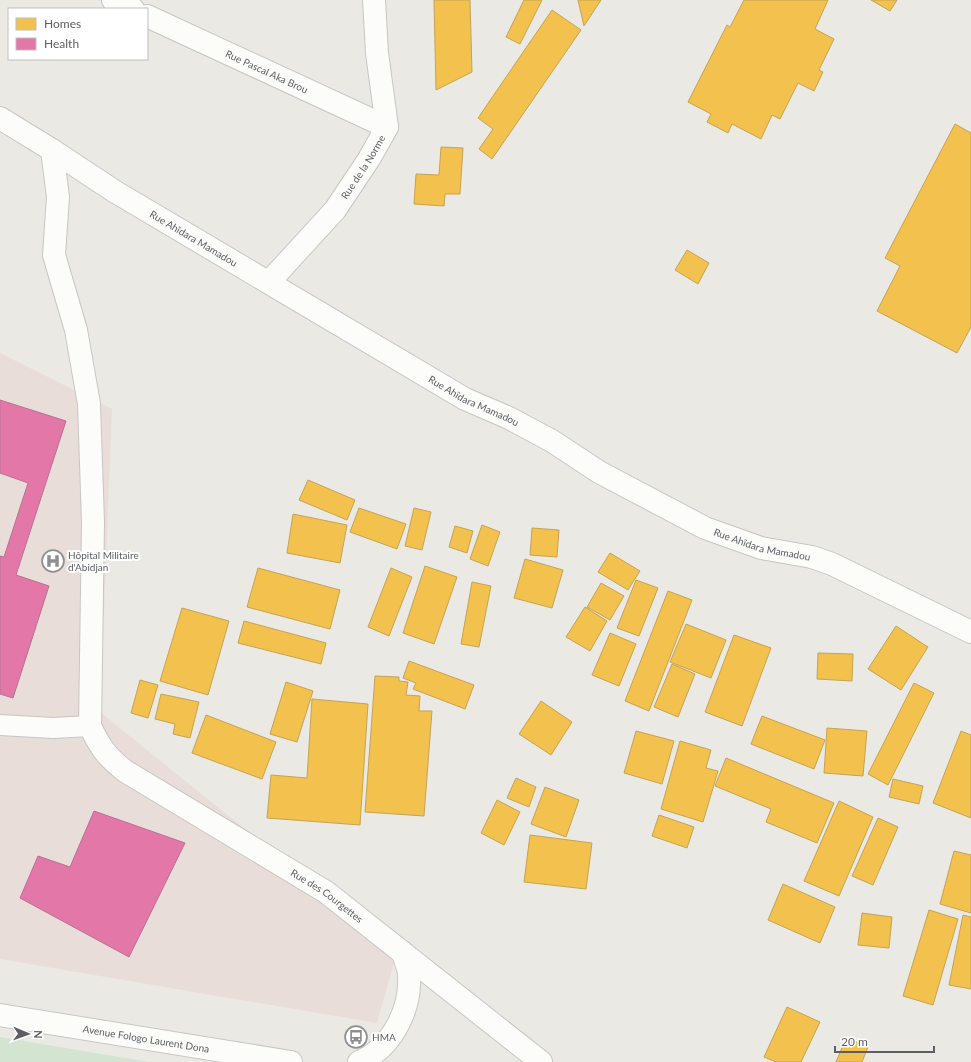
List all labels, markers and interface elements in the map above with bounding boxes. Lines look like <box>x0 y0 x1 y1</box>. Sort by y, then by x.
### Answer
legend <box>8 8 148 60</box>
text: Homes <box>44 16 81 31</box>
text: Health <box>44 36 79 51</box>
street label: Rue Pascal Aka Brou <box>224 47 310 96</box>
street label: Rue de la Norme <box>338 133 387 201</box>
street label: Rue Ahïdara Mamadou <box>148 208 240 269</box>
street label: Rue Ahïdara Mamadou <box>426 373 521 428</box>
street label: Rue Ahïdara Mamadou <box>712 526 811 563</box>
hospital icon: Hôpital Militaire d'Abidjan <box>40 548 66 574</box>
place label: Hôpital Militaire d'Abidjan <box>68 549 139 573</box>
street label: Rue des Courgettes <box>289 866 365 925</box>
north arrow <box>8 1014 48 1054</box>
street label: Avenue Fologo Laurent Dona <box>82 1022 210 1055</box>
bus stop icon: HMA <box>343 1024 369 1050</box>
scale bar <box>835 1028 934 1054</box>
text: N <box>32 1030 45 1039</box>
place label: HMA <box>372 1031 396 1043</box>
text: 20 m <box>841 1034 868 1049</box>

